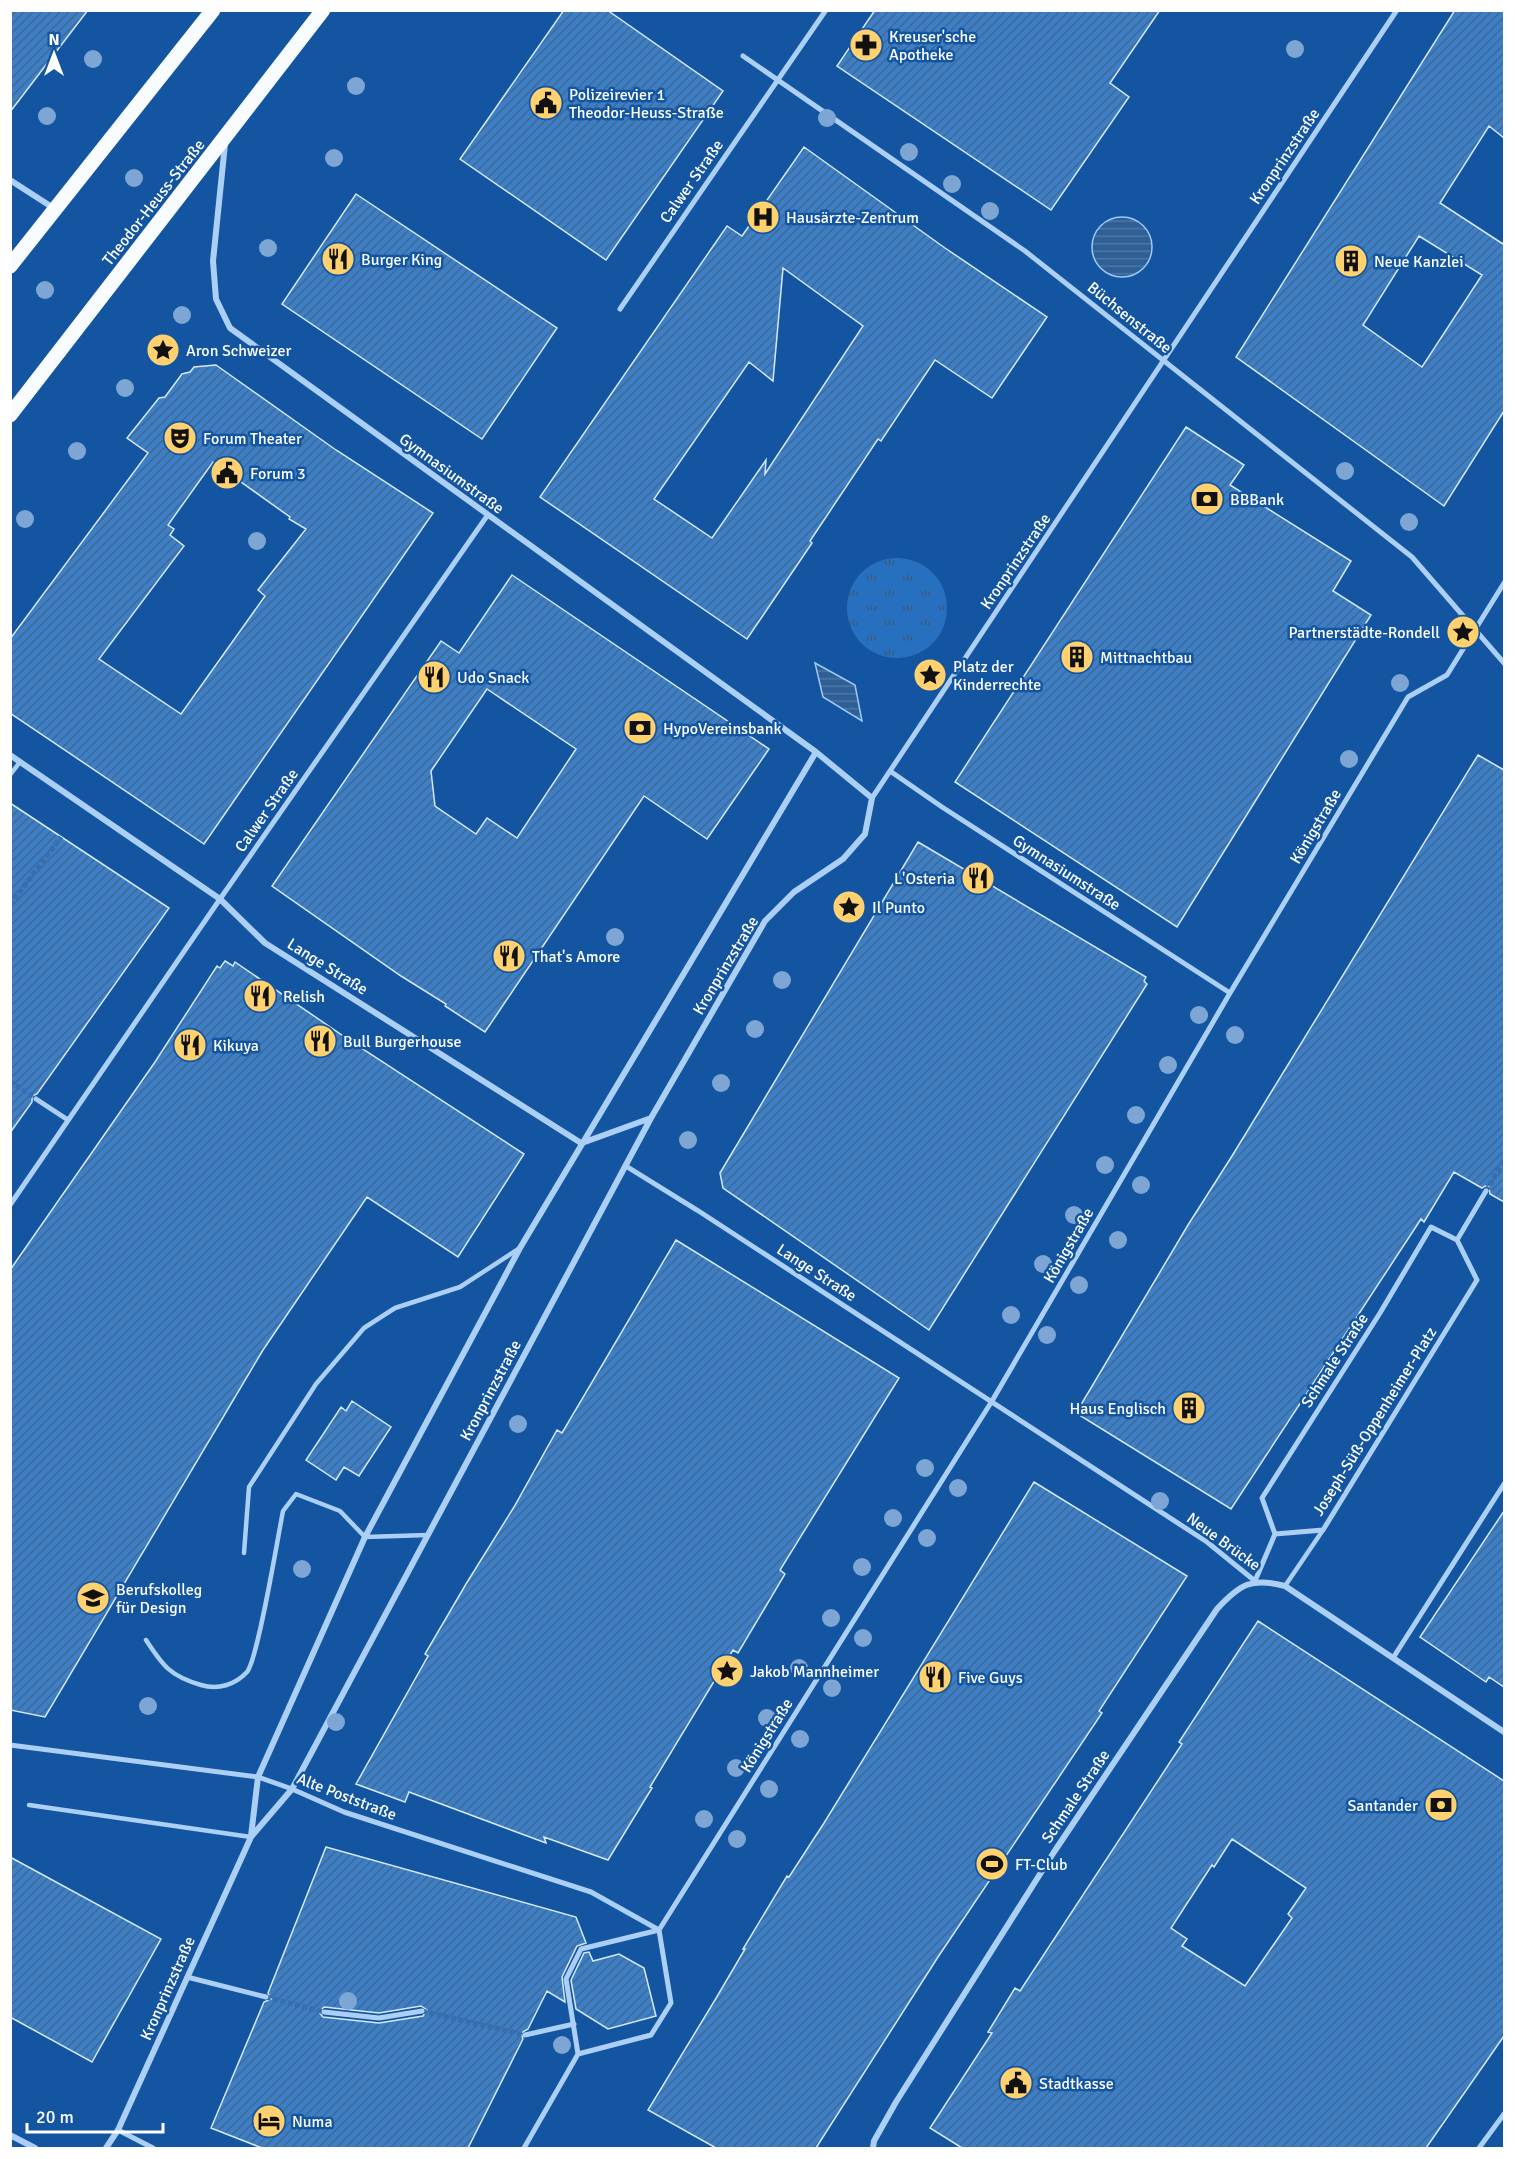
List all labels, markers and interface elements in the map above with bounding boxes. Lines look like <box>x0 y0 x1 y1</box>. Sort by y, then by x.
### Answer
north arrow <box>24 24 84 84</box>
pharmacy icon: Kreuser'sche Apotheke <box>848 27 884 63</box>
place label: Kreuser'sche Apotheke <box>889 27 976 65</box>
text: N <box>48 30 60 50</box>
public building icon: Polizeirevier 1 Theodor-Heuss-Straße <box>528 85 564 121</box>
place label: Polizeirevier 1 Theodor-Heuss-Straße <box>569 85 724 123</box>
street label: Kronprinzstraße <box>1245 105 1324 208</box>
street label: Theodor-Heuss-Straße <box>98 135 209 270</box>
street label: Calwer Straße <box>656 136 728 227</box>
hospital icon: Hausärzte-Zentrum <box>745 199 781 235</box>
place label: Hausärzte-Zentrum <box>786 208 919 228</box>
restaurant icon: Burger King <box>320 241 356 277</box>
building icon: Neue Kanzlei <box>1333 243 1369 279</box>
place label: Burger King <box>361 250 442 270</box>
place label: Neue Kanzlei <box>1374 252 1464 272</box>
street label: Büchsenstraße <box>1083 278 1176 358</box>
place icon: Aron Schweizer <box>145 332 181 368</box>
place label: Aron Schweizer <box>186 341 291 361</box>
theatre icon: Forum Theater <box>162 420 198 456</box>
place label: Forum Theater <box>203 429 302 449</box>
street label: Gymnasiumstraße <box>395 429 508 519</box>
public building icon: Forum 3 <box>209 455 245 491</box>
place label: Forum 3 <box>250 464 306 484</box>
bank icon: BBBank <box>1189 481 1225 517</box>
place label: BBBank <box>1230 490 1284 510</box>
street label: Kronprinzstraße <box>976 510 1055 613</box>
place icon: Partnerstädte-Rondell <box>1445 614 1481 650</box>
place label: Partnerstädte-Rondell <box>1288 623 1440 643</box>
building icon: Mittnachtbau <box>1059 639 1095 675</box>
place label: Mittnachtbau <box>1100 648 1192 668</box>
place icon: Platz der Kinderrechte <box>912 657 948 693</box>
place label: Platz der Kinderrechte <box>953 657 1041 695</box>
restaurant icon: Udo Snack <box>416 659 452 695</box>
place label: Udo Snack <box>457 668 529 688</box>
bank icon: HypoVereinsbank <box>622 710 658 746</box>
place label: HypoVereinsbank <box>663 719 781 739</box>
street label: Calwer Straße <box>231 765 303 856</box>
street label: Königstraße <box>1286 786 1346 868</box>
street label: Gymnasiumstraße <box>1009 831 1124 915</box>
restaurant icon: L'Osteria <box>960 860 996 896</box>
place label: L'Osteria <box>894 869 955 889</box>
place icon: Il Punto <box>831 889 867 925</box>
place label: Il Punto <box>872 898 925 918</box>
street label: Kronprinzstraße <box>689 913 763 1018</box>
street label: Lange Straße <box>283 934 372 1000</box>
restaurant icon: That's Amore <box>491 938 527 974</box>
place label: That's Amore <box>532 947 620 967</box>
restaurant icon: Relish <box>242 978 278 1014</box>
place label: Relish <box>283 987 325 1007</box>
restaurant icon: Bull Burgerhouse <box>302 1023 338 1059</box>
restaurant icon: Kikuya <box>172 1027 208 1063</box>
place label: Bull Burgerhouse <box>343 1032 461 1052</box>
place label: Kikuya <box>213 1036 259 1056</box>
street label: Königstraße <box>1039 1204 1098 1287</box>
street label: Lange Straße <box>773 1240 860 1306</box>
street label: Schmale Straße <box>1297 1310 1373 1411</box>
street label: Joseph-Süß-Oppenheimer-Platz <box>1308 1323 1441 1520</box>
street label: Kronprinzstraße <box>456 1337 526 1444</box>
building icon: Haus Englisch <box>1171 1390 1207 1426</box>
place label: Haus Englisch <box>1069 1399 1166 1419</box>
street label: Neue Brücke <box>1183 1508 1264 1575</box>
school or university icon: Berufskolleg für Design <box>75 1580 111 1616</box>
place label: Berufskolleg für Design <box>116 1580 202 1618</box>
place icon: Jakob Mannheimer <box>709 1653 745 1689</box>
restaurant icon: Five Guys <box>917 1659 953 1695</box>
place label: Jakob Mannheimer <box>750 1662 879 1682</box>
place label: Five Guys <box>958 1668 1023 1688</box>
street label: Königstraße <box>736 1695 797 1776</box>
street label: Schmale Straße <box>1037 1746 1114 1847</box>
street label: Alte Poststraße <box>294 1769 399 1825</box>
bank icon: Santander <box>1423 1787 1459 1823</box>
place label: Santander <box>1347 1796 1418 1816</box>
sports icon: FT-Club <box>974 1846 1010 1882</box>
place label: FT-Club <box>1015 1855 1067 1875</box>
street label: Kronprinzstraße <box>136 1933 200 2043</box>
public building icon: Stadtkasse <box>998 2065 1034 2101</box>
place label: Stadtkasse <box>1039 2074 1114 2094</box>
scale bar <box>27 2096 164 2134</box>
hotel icon: Numa <box>251 2103 287 2139</box>
text: 20 m <box>36 2106 74 2128</box>
place label: Numa <box>292 2112 333 2132</box>

